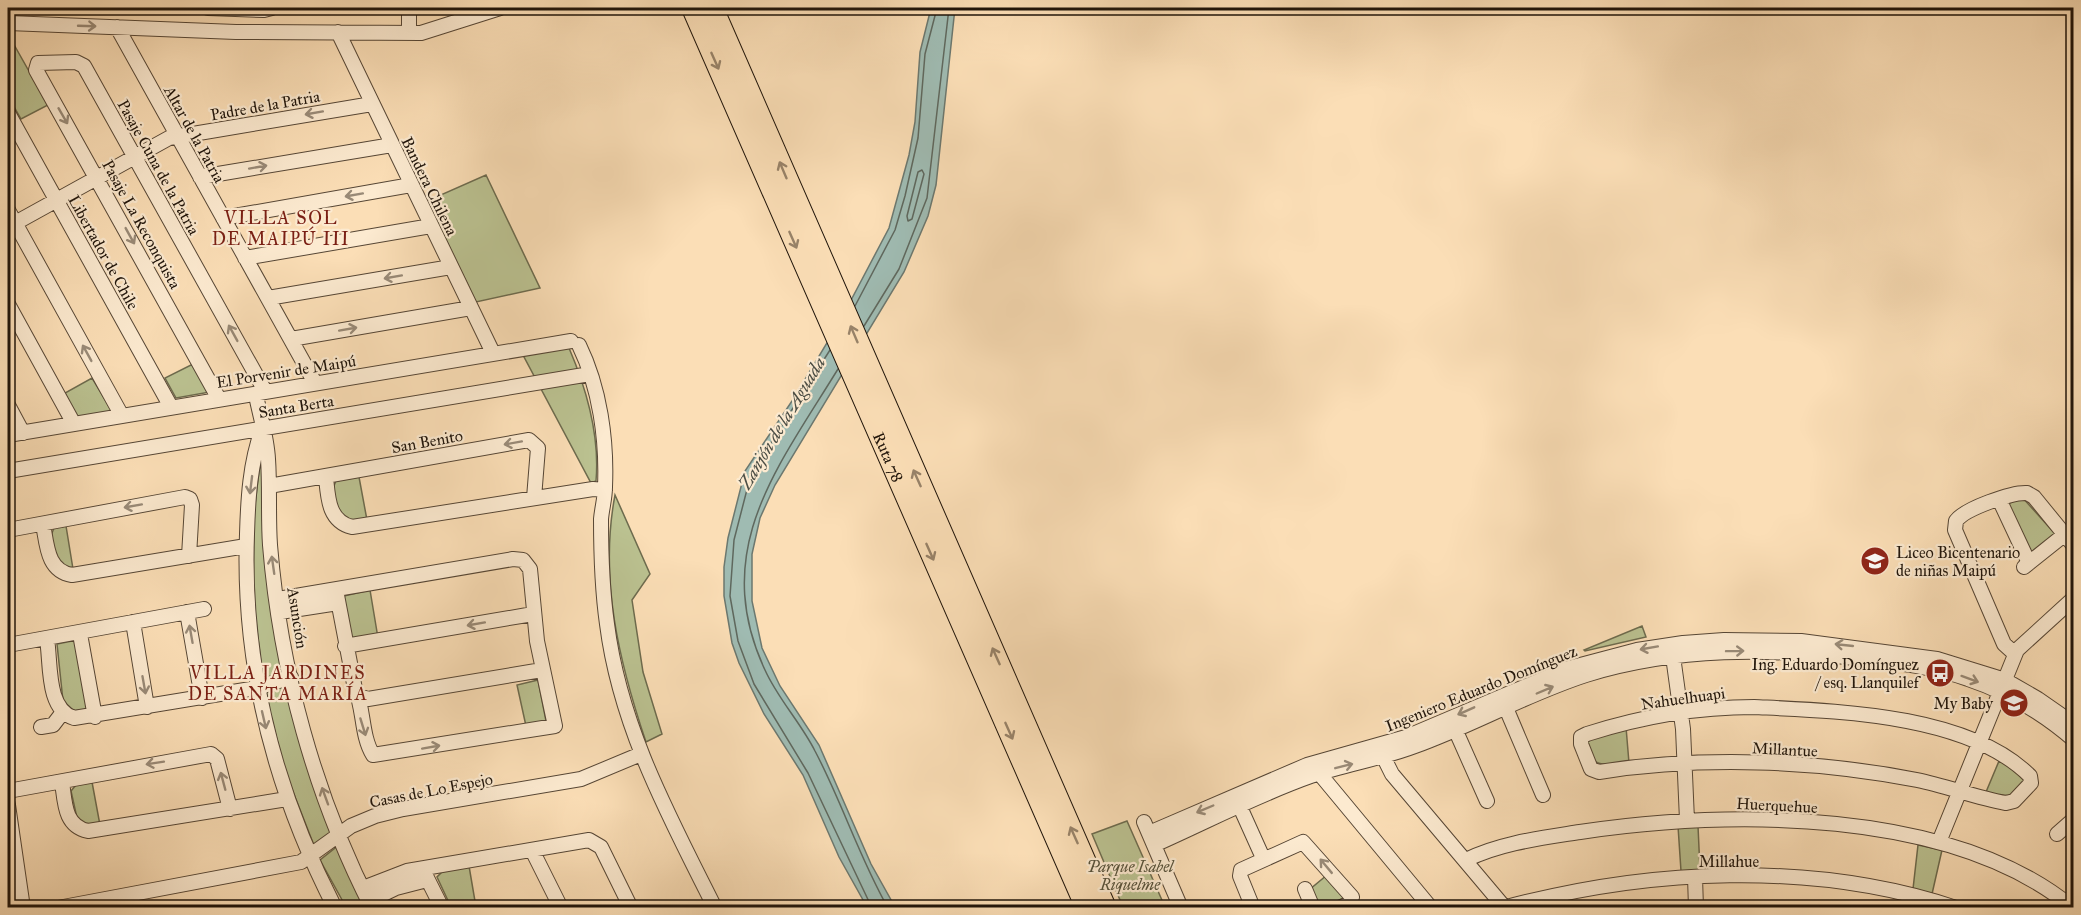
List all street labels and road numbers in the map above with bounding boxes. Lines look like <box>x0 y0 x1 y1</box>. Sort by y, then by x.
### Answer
street label: Altar de la Patria <box>160 82 229 186</box>
street label: Padre de la Patria <box>209 86 322 124</box>
street label: Pasaje Cuna de la Patria <box>113 96 204 238</box>
street label: Bandera Chilena <box>397 134 462 239</box>
street label: Pasaje La Reconquista <box>97 156 185 293</box>
street label: Libertador de Chile <box>64 192 143 313</box>
street label: El Porvenir de Maipú <box>215 351 358 392</box>
street label: Santa Berta <box>257 391 335 422</box>
street label: San Benito <box>390 426 464 457</box>
street label: Ruta 78 <box>869 429 907 485</box>
street label: Asunción <box>283 585 312 650</box>
street label: Ingeniero Eduardo Domínguez <box>1383 641 1581 737</box>
street label: Nahuelhuapi <box>1640 683 1727 714</box>
street label: Millantue <box>1752 738 1819 761</box>
street label: Casas de Lo Espejo <box>368 769 494 812</box>
street label: Huerquehue <box>1736 794 1819 818</box>
street label: Millahue <box>1699 852 1759 871</box>

